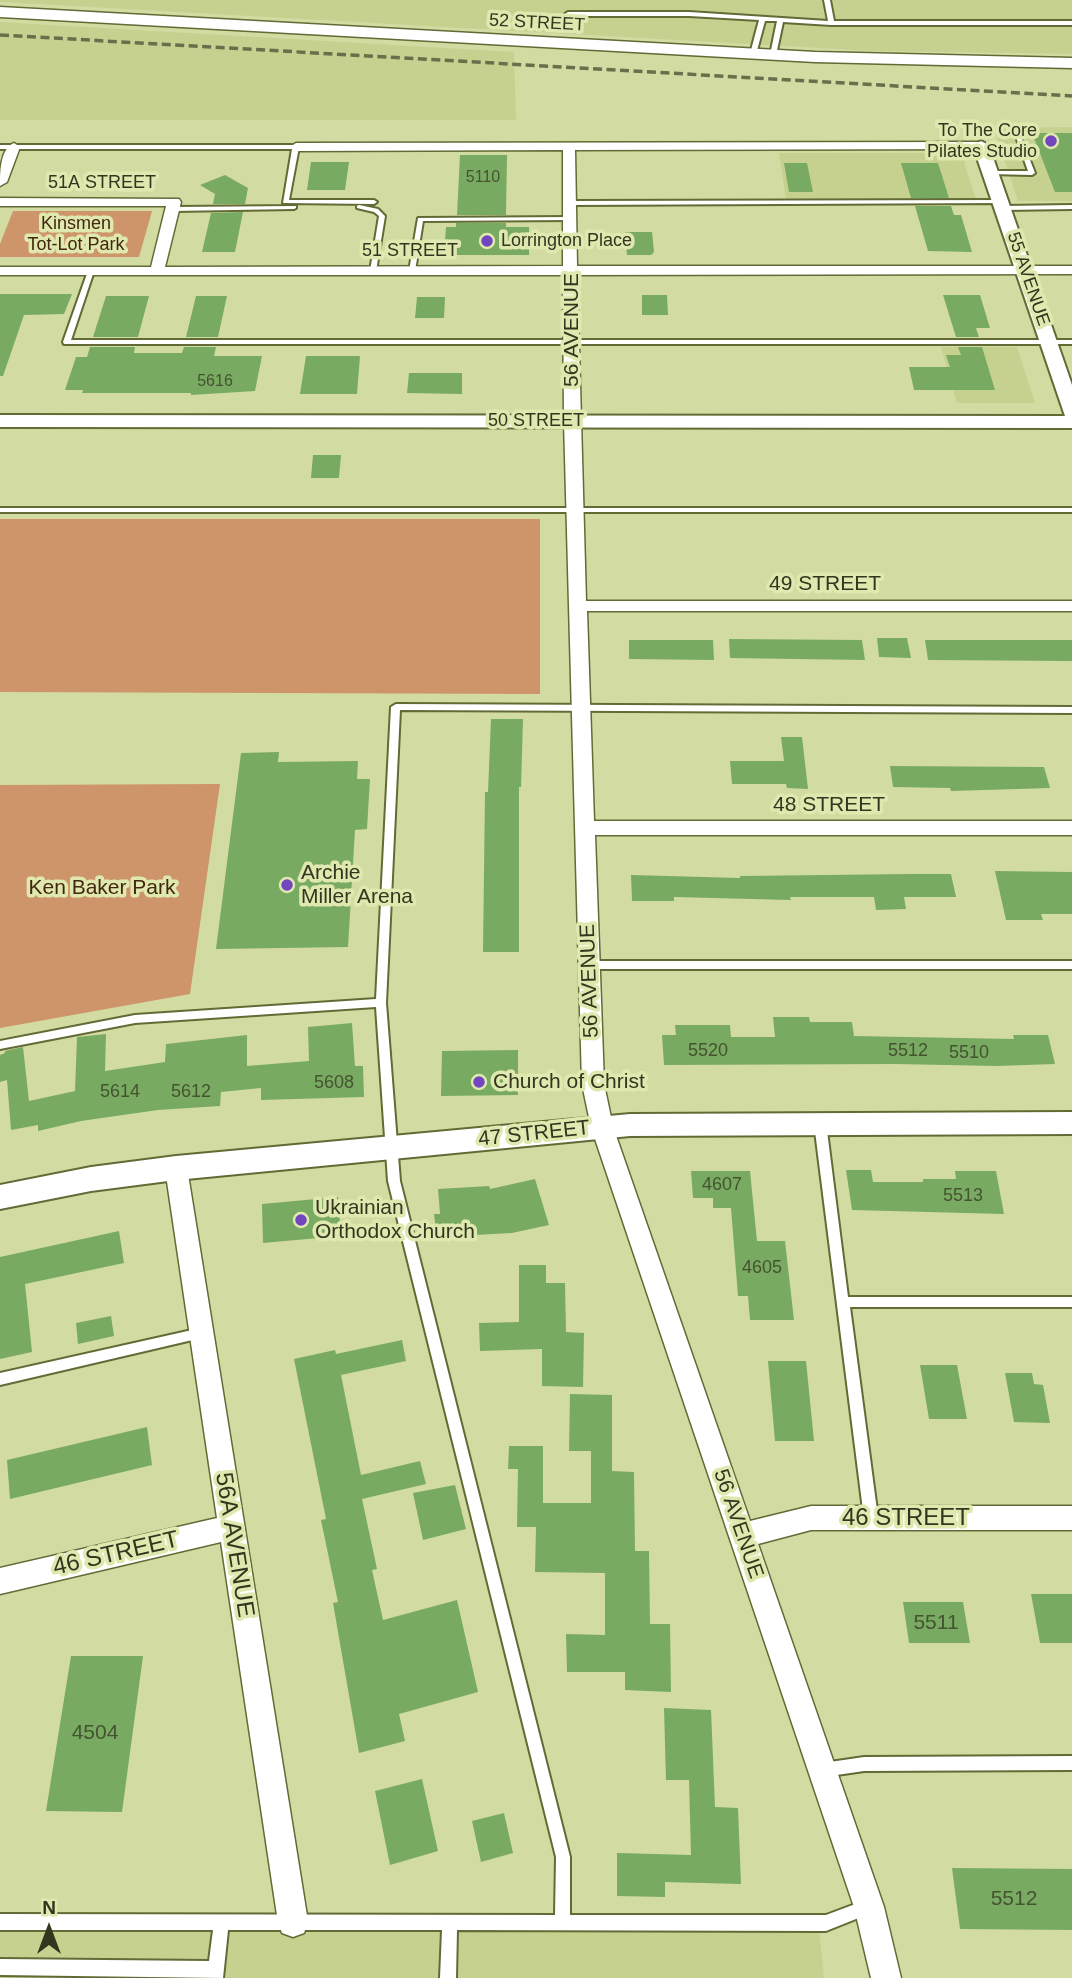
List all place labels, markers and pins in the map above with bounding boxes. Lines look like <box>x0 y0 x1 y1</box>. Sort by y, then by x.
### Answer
place label: To The Core Pilates Studio <box>927 120 1037 162</box>
marker: To The Core Pilates Studio <box>1043 133 1059 149</box>
place label: Lorrington Place <box>501 230 632 252</box>
marker: Lorrington Place <box>479 233 495 249</box>
place label: Archie Miller Arena <box>301 860 413 910</box>
marker: Archie Miller Arena <box>279 877 295 893</box>
place label: Church of Christ <box>493 1069 645 1095</box>
marker: Church of Christ <box>471 1074 487 1090</box>
place label: Ukrainian Orthodox Church <box>315 1195 475 1245</box>
marker: Ukrainian Orthodox Church <box>293 1212 309 1228</box>

